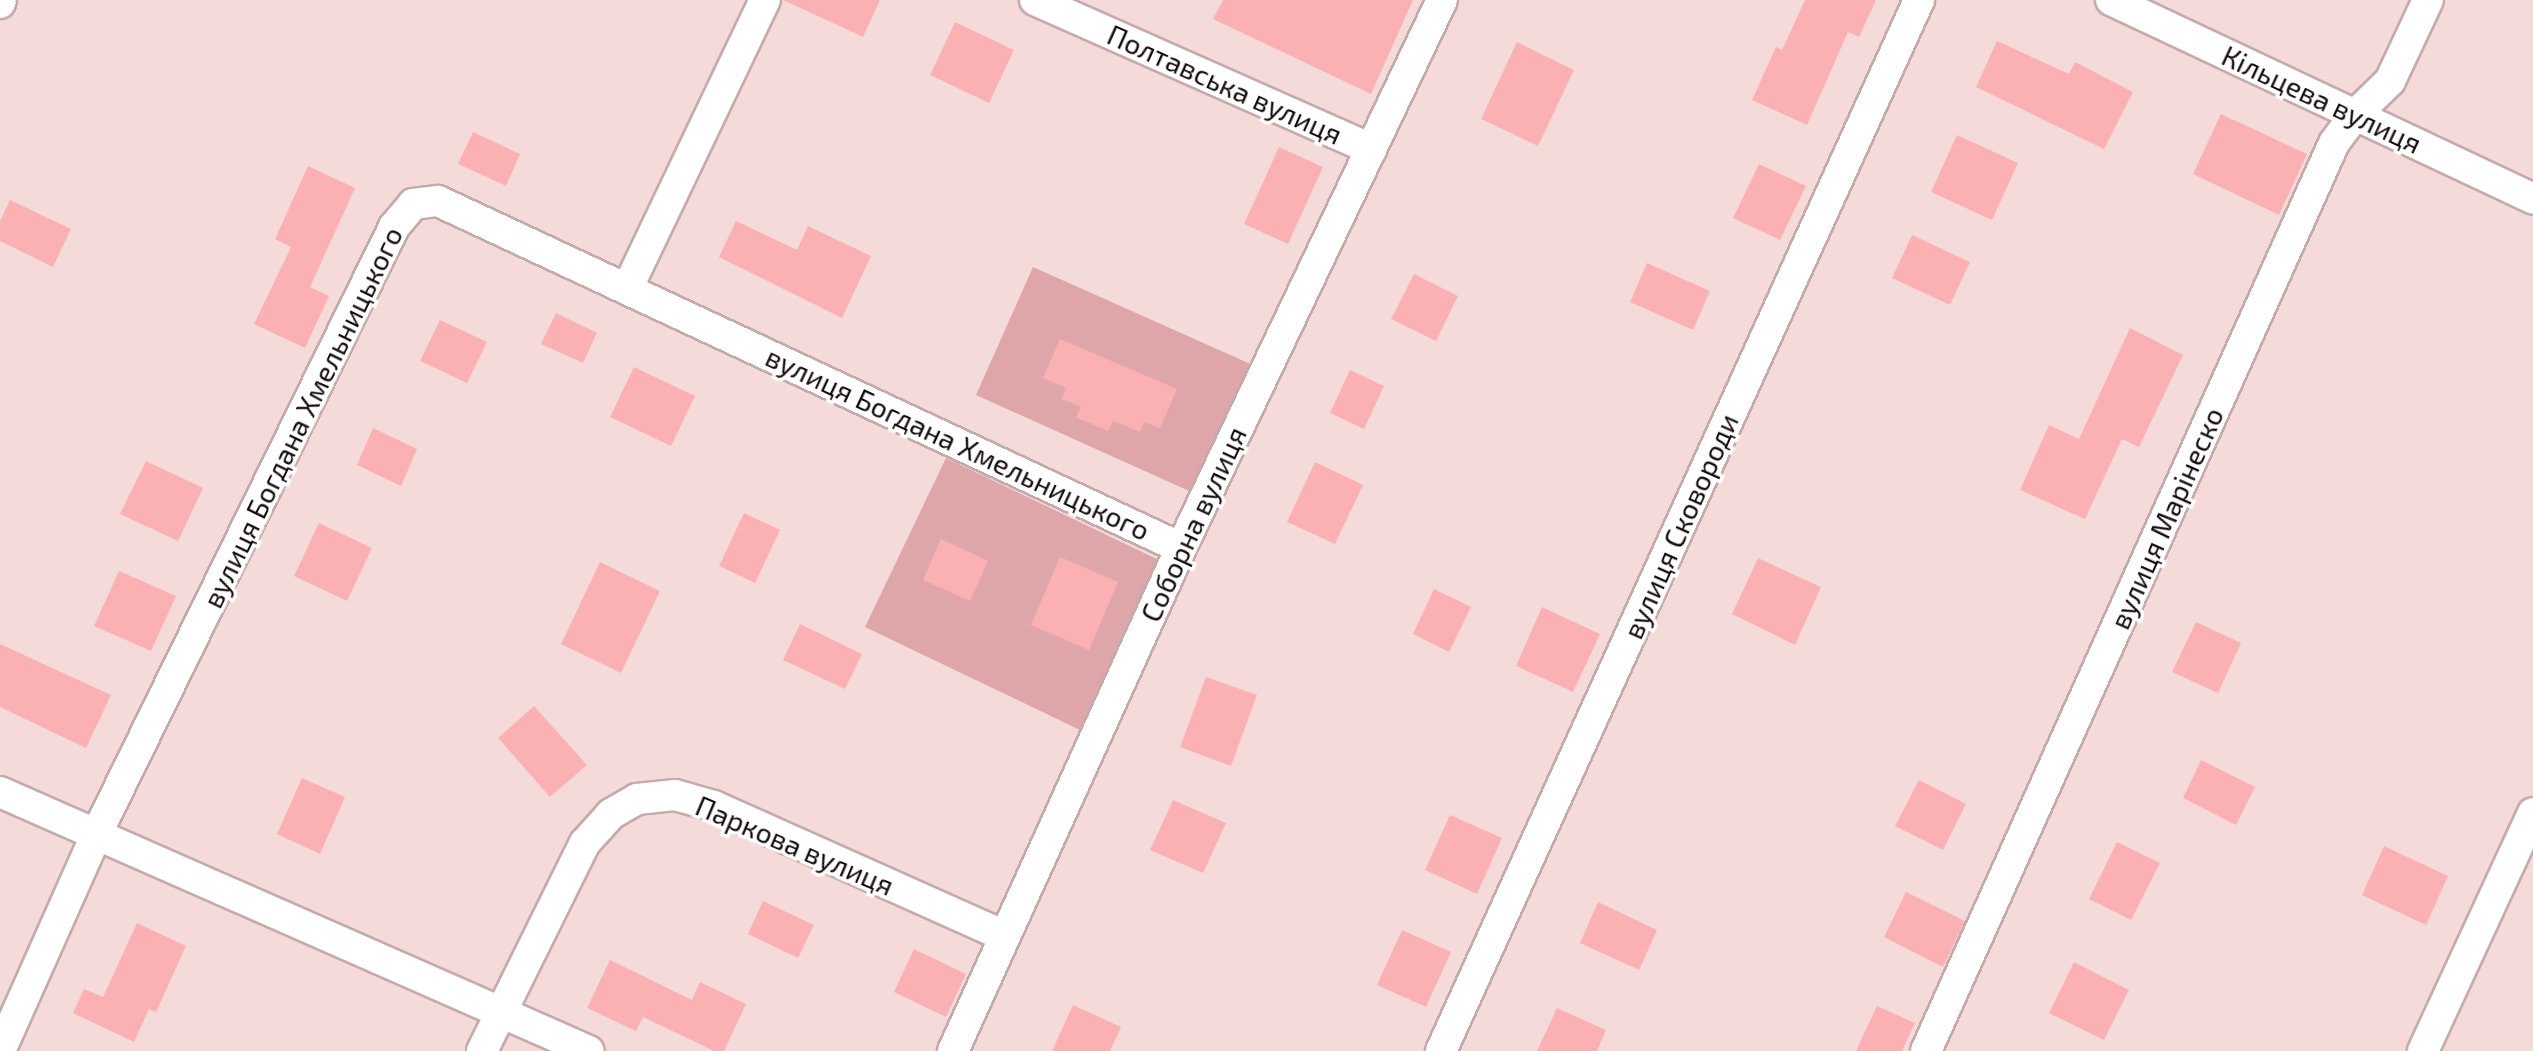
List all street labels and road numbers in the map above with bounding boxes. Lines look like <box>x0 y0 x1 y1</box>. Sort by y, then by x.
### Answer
street label: Полтавська вулиця <box>1103 17 1347 151</box>
street label: Кільцева вулиця <box>2217 38 2427 160</box>
street label: вулиця Богдана Хмельницького <box>195 221 409 613</box>
street label: вулиця Богдана Хмельницького <box>761 339 1155 547</box>
street label: вулиця Марінеско <box>2102 402 2230 634</box>
street label: вулиця Сковороди <box>1615 408 1745 644</box>
street label: Соборна вулиця <box>1133 421 1253 627</box>
street label: Паркова вулиця <box>691 788 899 902</box>

